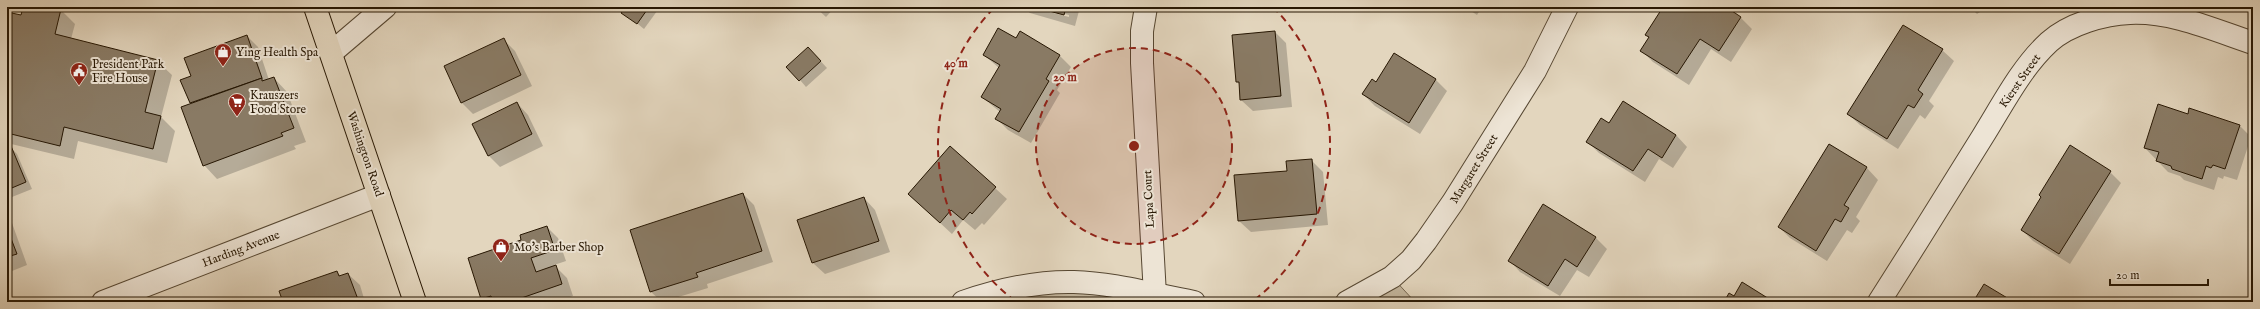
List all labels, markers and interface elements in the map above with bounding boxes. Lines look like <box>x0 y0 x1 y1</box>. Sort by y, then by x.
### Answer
shop icon: Ying Health Spa <box>213 42 233 67</box>
place label: Ying Health Spa <box>236 45 319 61</box>
street label: Kierst Street <box>1996 51 2044 111</box>
text: 40 m <box>944 56 969 71</box>
place label: President Park Fire House <box>92 57 165 86</box>
public building icon: President Park Fire House <box>69 61 89 86</box>
text: 20 m <box>1053 70 1077 85</box>
place label: Krauszers Food Store <box>250 88 307 117</box>
supermarket icon: Krauszers Food Store <box>227 92 247 117</box>
street label: Washington Road <box>343 109 387 199</box>
street label: Margaret Street <box>1447 132 1501 206</box>
centre of rings <box>1127 139 1141 153</box>
street label: Lapa Court <box>1140 170 1159 228</box>
street label: Harding Avenue <box>200 227 282 271</box>
shop icon: Mo's Barber Shop <box>491 237 511 262</box>
place label: Mo's Barber Shop <box>514 240 604 256</box>
scale bar <box>2110 261 2208 287</box>
text: 20 m <box>2116 268 2139 283</box>

